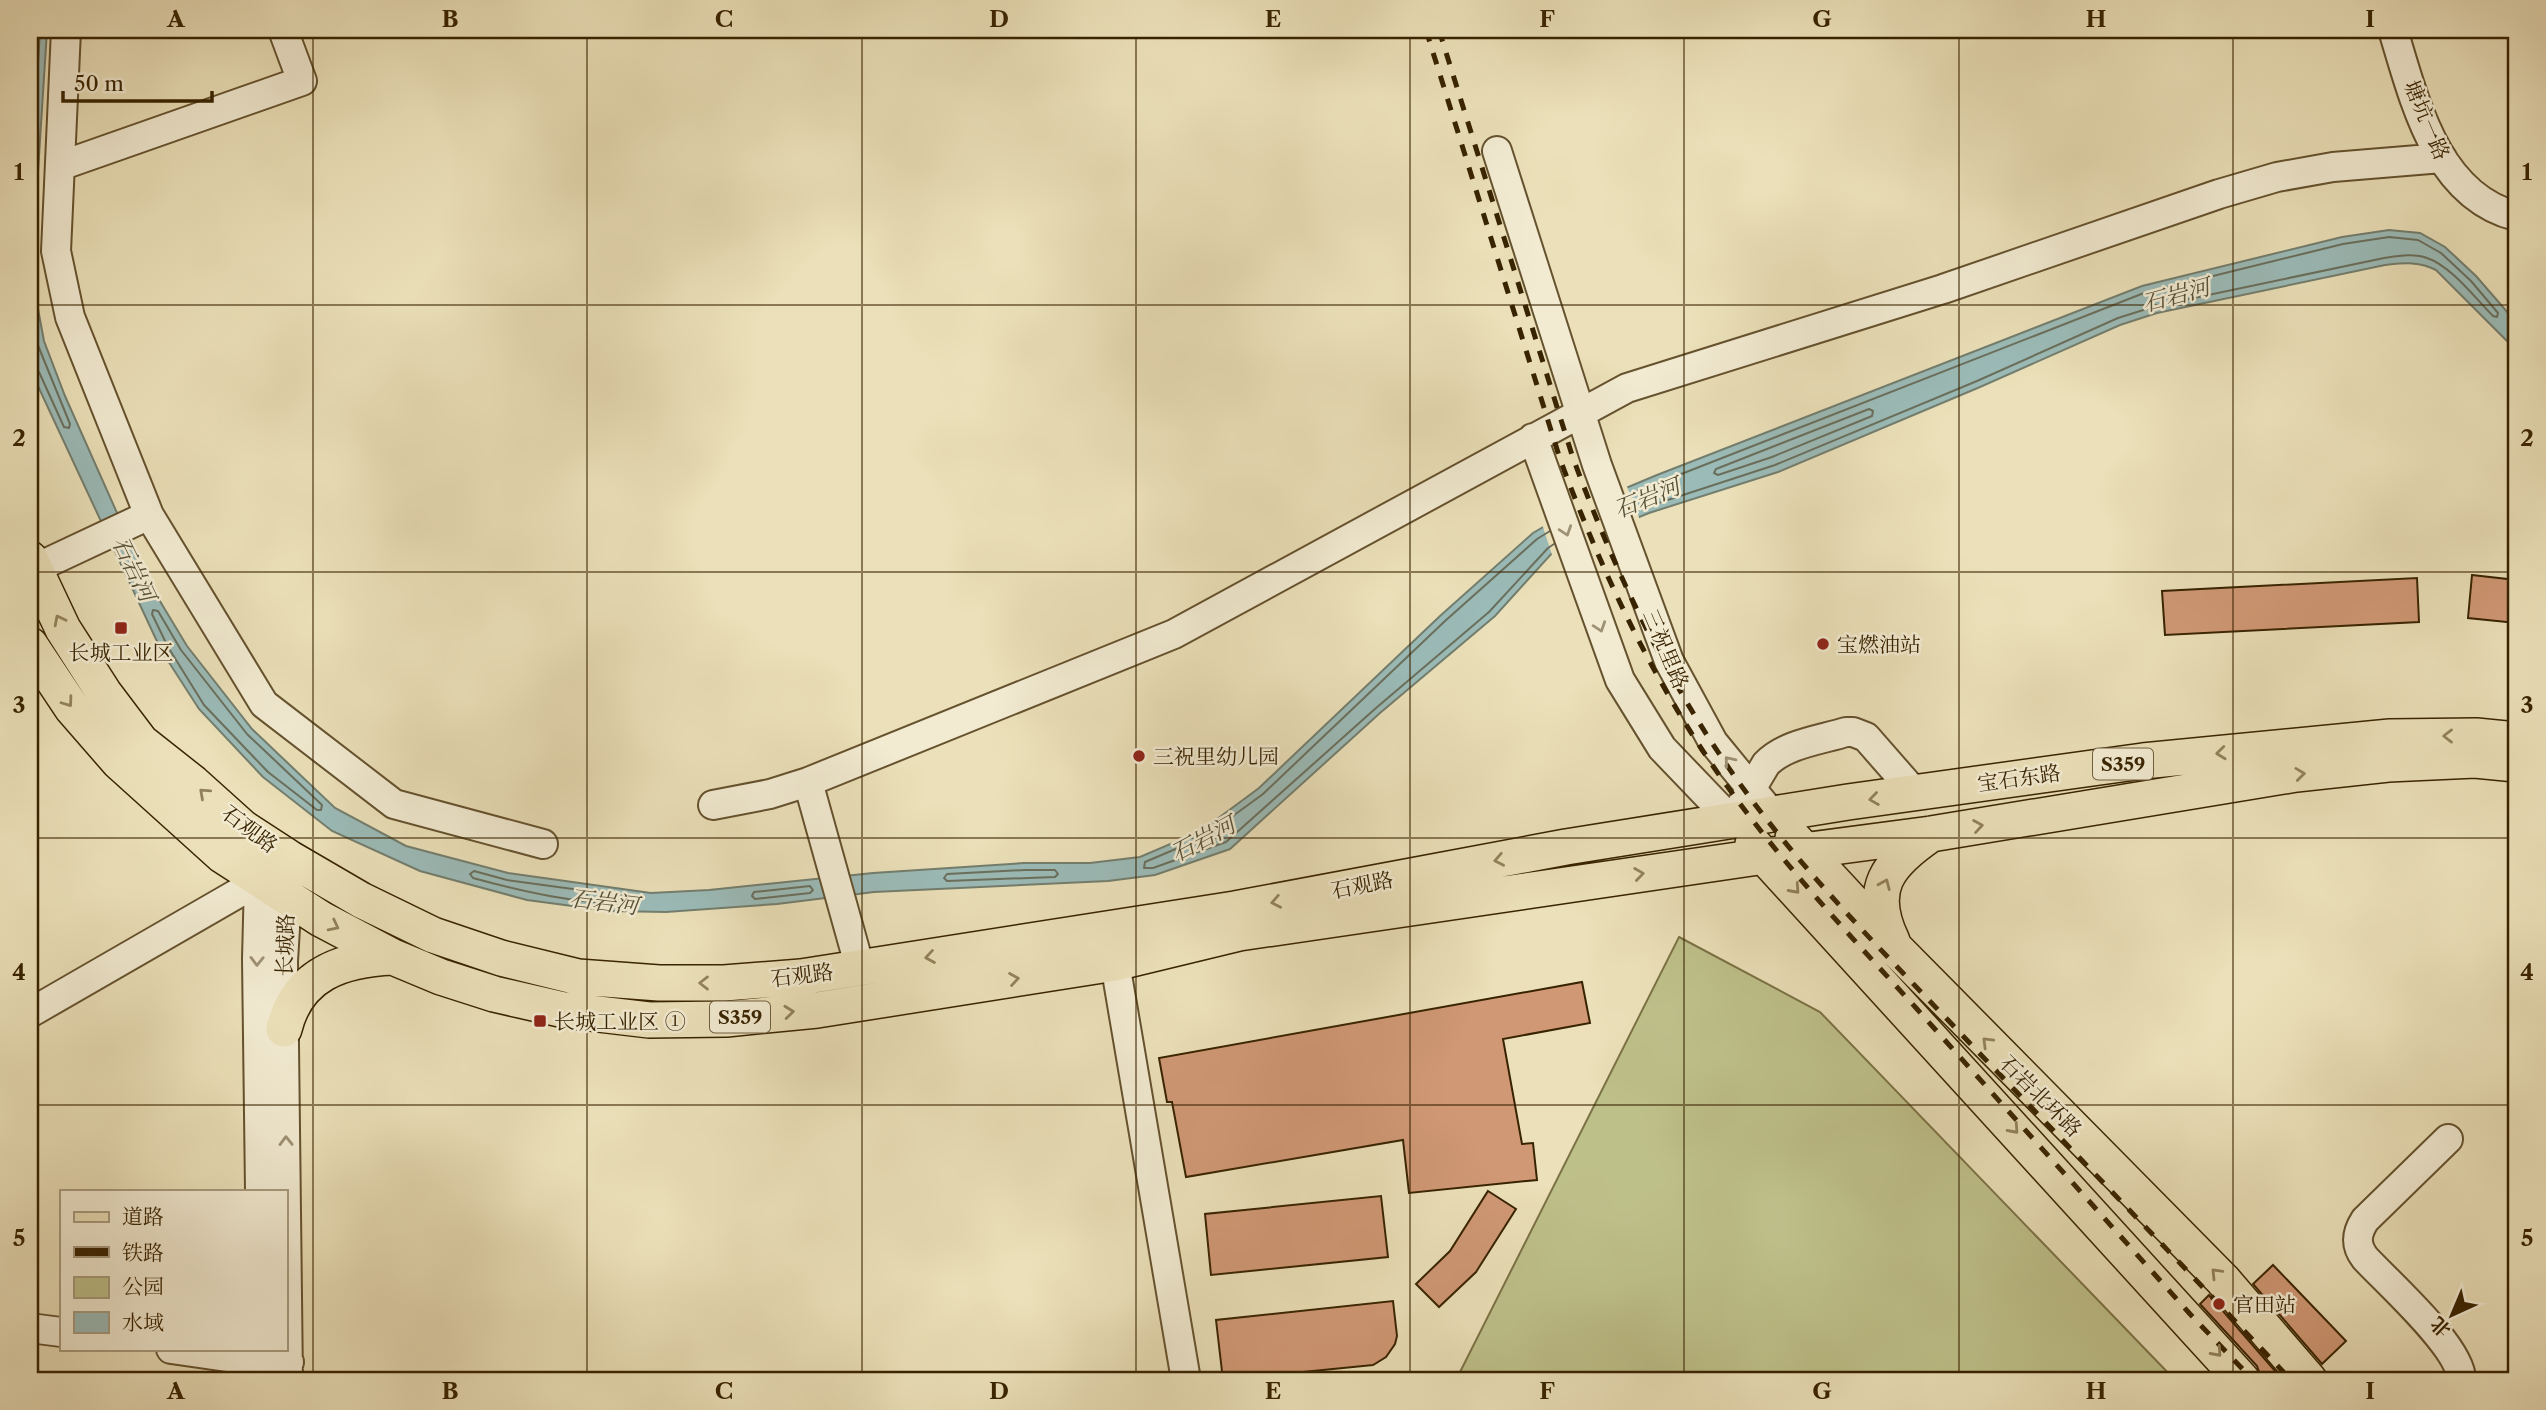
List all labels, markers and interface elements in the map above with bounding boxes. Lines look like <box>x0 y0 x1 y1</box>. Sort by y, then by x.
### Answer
text: A <box>166 5 186 33</box>
text: B <box>441 5 459 33</box>
text: C <box>715 5 733 33</box>
text: D <box>989 5 1009 33</box>
text: E <box>1265 5 1281 33</box>
text: F <box>1539 5 1555 33</box>
text: G <box>1812 5 1832 33</box>
text: H <box>2086 5 2107 33</box>
text: I <box>2365 5 2375 33</box>
scale bar <box>63 60 212 104</box>
text: 50 m <box>74 71 124 96</box>
street label: 塘坑一路 <box>2399 76 2455 164</box>
text: 1 <box>14 158 25 186</box>
text: 1 <box>2522 158 2533 186</box>
water label: 石岩河 <box>2139 272 2217 317</box>
text: 2 <box>12 424 26 452</box>
text: 2 <box>2520 424 2534 452</box>
water label: 石岩河 <box>1610 471 1688 524</box>
one-way arrow <box>1558 524 1572 536</box>
water label: 石岩河 <box>106 532 163 610</box>
street label: 三祝里路 <box>1638 605 1694 693</box>
one-way arrow <box>54 615 68 627</box>
marker: 长城工业区 <box>113 620 129 636</box>
one-way arrow <box>1592 620 1606 632</box>
place label: 宝燃油站 <box>1837 632 1921 657</box>
marker: 宝燃油站 <box>1815 636 1831 652</box>
place label: 长城工业区 <box>69 640 174 665</box>
text: 3 <box>13 691 26 719</box>
text: 3 <box>2521 691 2534 719</box>
one-way arrow <box>60 694 73 706</box>
one-way arrow <box>2442 729 2453 744</box>
place label: 三祝里幼儿园 <box>1153 744 1279 769</box>
one-way arrow <box>2216 745 2227 760</box>
marker: 三祝里幼儿园 <box>1131 748 1147 764</box>
road number: S359 <box>2093 748 2153 779</box>
one-way arrow <box>1725 757 1737 770</box>
street label: 宝石东路 <box>1976 760 2062 796</box>
one-way arrow <box>2294 766 2305 781</box>
one-way arrow <box>199 789 212 801</box>
one-way arrow <box>1869 791 1880 806</box>
street label: 石观路 <box>217 800 283 858</box>
water label: 石岩河 <box>1166 809 1244 868</box>
one-way arrow <box>1973 819 1984 834</box>
one-way arrow <box>1493 851 1505 866</box>
street label: 石观路 <box>1329 867 1395 903</box>
one-way arrow <box>1633 867 1645 882</box>
one-way arrow <box>1877 879 1891 891</box>
one-way arrow <box>1787 880 1799 893</box>
water label: 石岩河 <box>568 884 644 921</box>
one-way arrow <box>1270 893 1282 908</box>
street label: 长城路 <box>271 913 299 977</box>
one-way arrow <box>327 917 339 931</box>
one-way arrow <box>924 949 936 964</box>
one-way arrow <box>250 955 265 966</box>
text: 4 <box>12 958 26 986</box>
text: 4 <box>2520 958 2534 986</box>
street label: 石观路 <box>769 959 835 991</box>
one-way arrow <box>1008 972 1020 987</box>
one-way arrow <box>699 975 709 991</box>
road number: S359 <box>710 1001 770 1032</box>
one-way arrow <box>783 1005 795 1020</box>
place label: 长城工业区 ① <box>554 1009 686 1034</box>
marker: 长城工业区 ① <box>532 1013 548 1029</box>
one-way arrow <box>1983 1037 1996 1050</box>
street label: 石岩北环路 <box>1995 1050 2087 1142</box>
one-way arrow <box>2006 1121 2018 1134</box>
one-way arrow <box>278 1135 294 1145</box>
legend <box>60 1190 287 1350</box>
text: 道路 <box>122 1204 164 1229</box>
text: 5 <box>13 1224 25 1252</box>
text: 5 <box>2521 1224 2533 1252</box>
text: 铁路 <box>122 1240 164 1265</box>
one-way arrow <box>2211 1269 2224 1282</box>
text: 公园 <box>122 1274 164 1299</box>
north arrow <box>2416 1280 2486 1350</box>
place label: 官田站 <box>2233 1292 2296 1317</box>
marker: 官田站 <box>2211 1296 2227 1312</box>
text: 水域 <box>122 1310 164 1335</box>
text: 北 <box>2426 1312 2455 1342</box>
one-way arrow <box>2208 1344 2221 1357</box>
text: A <box>166 1377 186 1405</box>
text: B <box>441 1377 459 1405</box>
text: C <box>715 1377 733 1405</box>
text: D <box>989 1377 1009 1405</box>
text: E <box>1265 1377 1281 1405</box>
text: F <box>1539 1377 1555 1405</box>
text: G <box>1812 1377 1832 1405</box>
text: H <box>2086 1377 2107 1405</box>
text: I <box>2365 1377 2375 1405</box>

